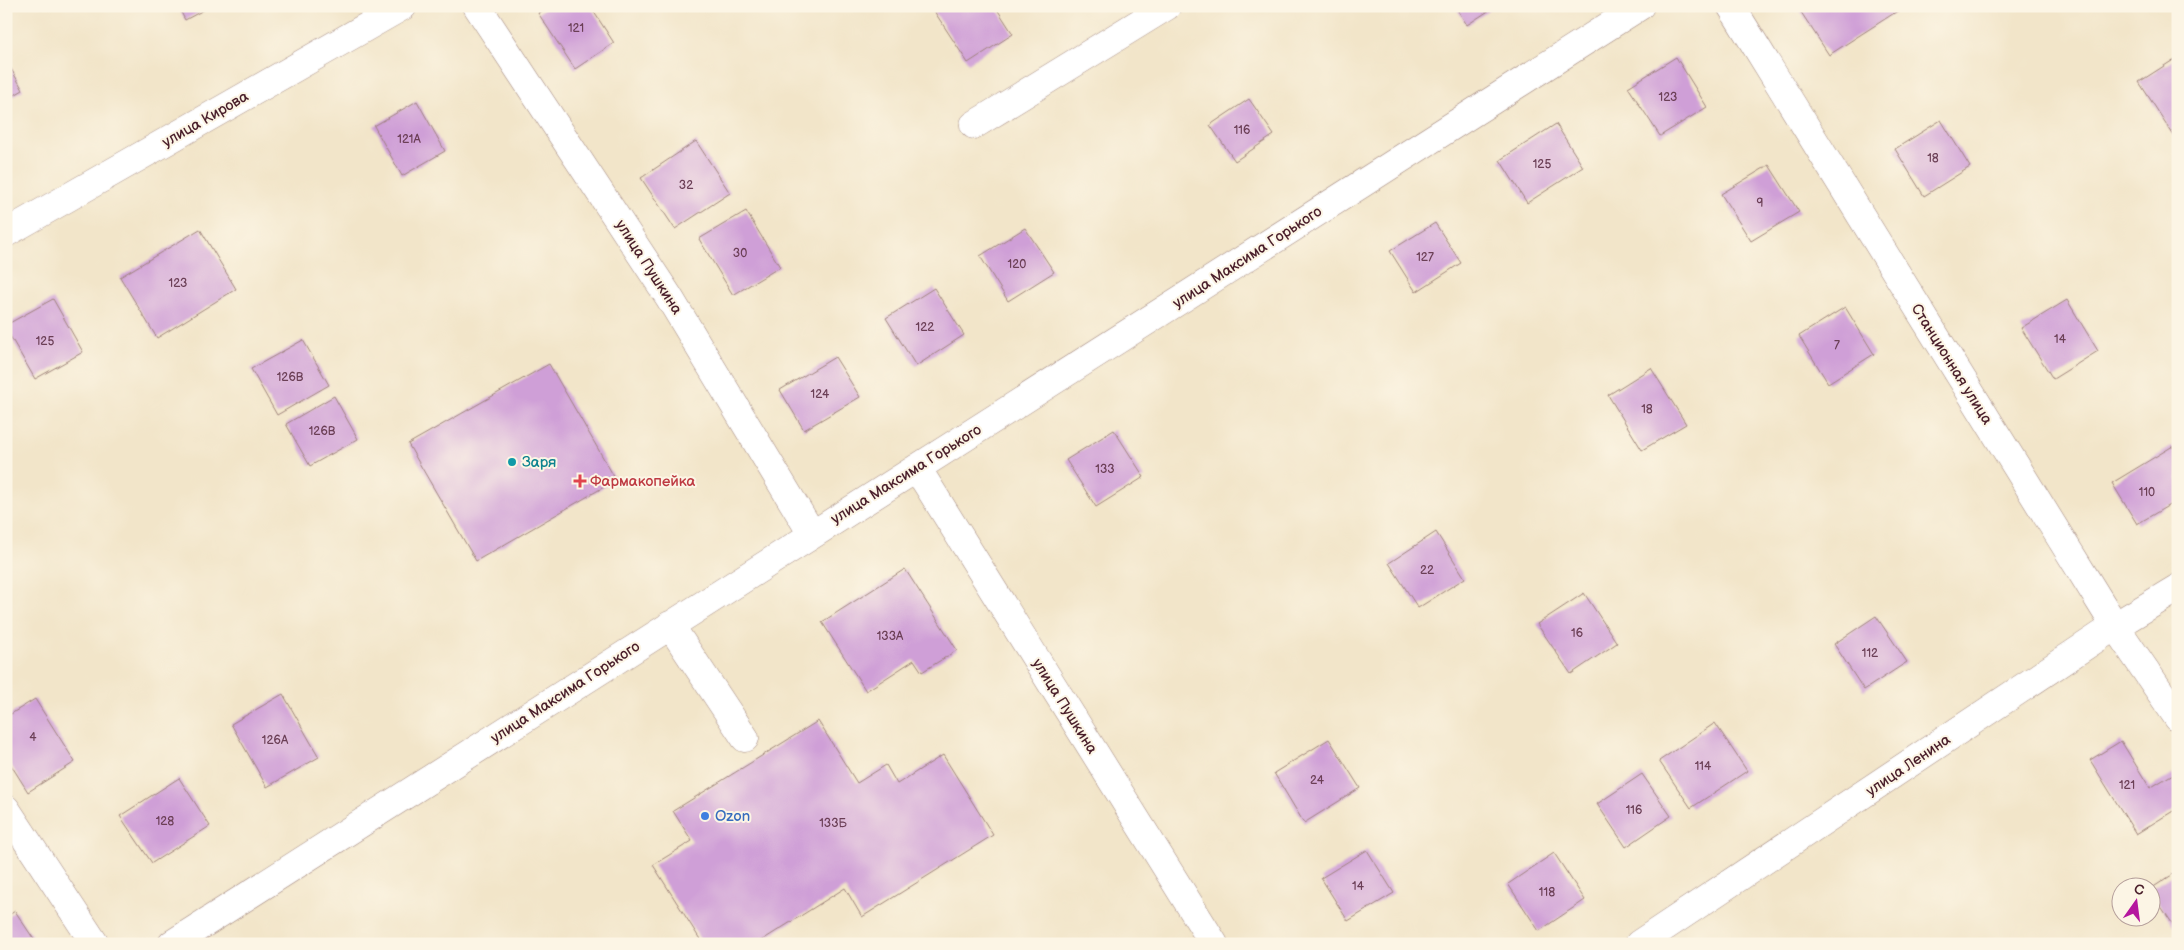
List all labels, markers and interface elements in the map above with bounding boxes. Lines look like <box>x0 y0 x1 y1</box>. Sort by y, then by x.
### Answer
house number: 121 <box>568 21 584 36</box>
street label: улица Кирова <box>159 87 252 152</box>
house number: 123 <box>1659 90 1677 105</box>
house number: 116 <box>1234 123 1250 138</box>
house number: 121А <box>397 132 421 147</box>
house number: 18 <box>1927 151 1939 166</box>
house number: 125 <box>1533 157 1551 172</box>
house number: 32 <box>679 178 693 193</box>
house number: 9 <box>1757 196 1764 211</box>
street label: улица Максима Горького <box>1169 202 1326 313</box>
street label: улица Пушкина <box>611 216 686 318</box>
house number: 30 <box>733 246 747 261</box>
house number: 127 <box>1416 250 1434 265</box>
house number: 120 <box>1008 257 1026 272</box>
house number: 123 <box>169 276 187 291</box>
street label: Станционная улица <box>1907 300 1997 428</box>
house number: 122 <box>916 320 934 335</box>
house number: 14 <box>2054 332 2067 347</box>
house number: 125 <box>36 334 54 349</box>
house number: 7 <box>1834 338 1840 353</box>
house number: 126В <box>277 370 304 385</box>
house number: 124 <box>811 387 830 402</box>
house number: 18 <box>1641 402 1653 417</box>
street label: улица Максима Горького <box>827 420 985 529</box>
house number: 126В <box>309 424 336 439</box>
place label: Заря <box>522 453 556 472</box>
marker: Заря <box>506 456 518 468</box>
house number: 133 <box>1095 462 1115 477</box>
place label: Фармакопейка <box>590 472 696 491</box>
marker: Фармакопейка <box>574 475 586 487</box>
house number: 110 <box>2139 485 2155 500</box>
house number: 22 <box>1420 563 1434 578</box>
house number: 16 <box>1571 626 1583 641</box>
house number: 133А <box>877 629 904 644</box>
street label: улица Максима Горького <box>487 637 644 748</box>
house number: 112 <box>1862 646 1878 661</box>
street label: улица Пушкина <box>1028 655 1102 758</box>
house number: 4 <box>29 730 37 745</box>
street label: улица Ленина <box>1862 730 1954 801</box>
house number: 126А <box>262 733 289 748</box>
house number: 114 <box>1695 759 1712 774</box>
house number: 24 <box>1310 773 1325 788</box>
house number: 121 <box>2119 778 2135 793</box>
house number: 116 <box>1626 803 1642 818</box>
place label: Ozon <box>715 807 750 826</box>
marker: Ozon <box>699 810 711 822</box>
house number: 128 <box>156 814 174 829</box>
house number: 133Б <box>819 816 848 831</box>
north arrow <box>2112 878 2162 928</box>
house number: 14 <box>1352 879 1365 894</box>
text: С <box>2132 880 2146 899</box>
house number: 118 <box>1539 885 1555 900</box>

